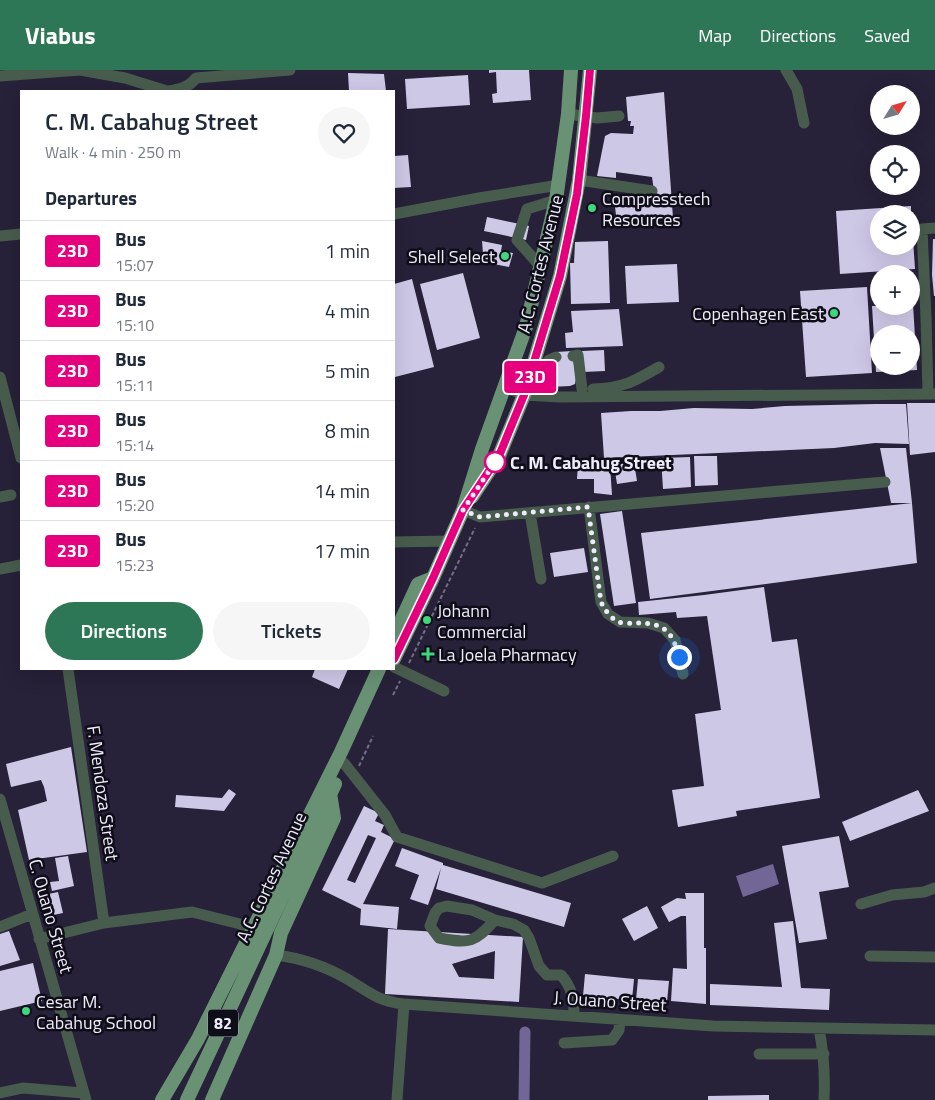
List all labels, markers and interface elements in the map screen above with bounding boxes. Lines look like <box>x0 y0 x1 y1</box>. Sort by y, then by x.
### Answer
text: Viabus <box>25 17 96 53</box>
text: Map <box>698 22 732 49</box>
text: Directions <box>760 22 836 49</box>
text: Saved <box>864 22 910 49</box>
north arrow <box>870 85 920 135</box>
map controls <box>870 85 920 375</box>
text: C. M. Cabahug Street <box>45 103 258 139</box>
button: heart <box>318 107 370 159</box>
text: Walk · 4 min · 250 m <box>45 140 181 164</box>
button: locate <box>870 145 920 195</box>
text: Departures <box>45 183 137 212</box>
place label: Compresstech Resources <box>602 185 710 233</box>
street label: A.C. Cortes Avenue <box>510 192 570 336</box>
marker: Compresstech Resources <box>586 202 598 214</box>
button: layers <box>870 205 920 255</box>
text: Bus <box>115 224 146 253</box>
text: 1 min <box>325 236 370 265</box>
text: 23D <box>57 237 88 264</box>
place label: Shell Select <box>408 243 496 270</box>
marker: Shell Select <box>499 250 511 262</box>
text: 15:07 <box>115 253 154 277</box>
button: + <box>870 265 920 315</box>
text: Bus <box>115 284 146 313</box>
text: 4 min <box>325 296 370 325</box>
text: 23D <box>57 297 88 324</box>
place label: Copenhagen East <box>692 300 825 327</box>
marker: Copenhagen East <box>828 307 840 319</box>
text: 15:10 <box>115 313 154 337</box>
button: − <box>870 325 920 375</box>
text: Bus <box>115 344 146 373</box>
text: 5 min <box>325 356 370 385</box>
text: 23D <box>57 357 88 384</box>
line badge: 23D <box>501 361 559 393</box>
text: 23D <box>514 363 546 390</box>
text: 15:11 <box>115 373 154 397</box>
text: Bus <box>115 404 146 433</box>
text: 8 min <box>325 416 370 445</box>
text: 23D <box>57 417 88 444</box>
text: 15:14 <box>115 433 154 457</box>
place label: C. M. Cabahug Street <box>510 449 672 476</box>
marker: C. M. Cabahug Street <box>484 451 506 473</box>
text: Bus <box>115 464 146 493</box>
text: 14 min <box>314 476 370 505</box>
text: 23D <box>57 477 88 504</box>
text: 15:20 <box>115 493 154 517</box>
text: Bus <box>115 524 146 553</box>
text: 17 min <box>314 536 370 565</box>
text: 23D <box>57 537 88 564</box>
text: 15:23 <box>115 553 154 577</box>
place label: Johann Commercial <box>437 597 526 645</box>
button: Directions <box>45 602 203 660</box>
button: Tickets <box>213 602 370 660</box>
marker: Johann Commercial <box>421 614 433 626</box>
place label: La Joela Pharmacy <box>438 641 577 668</box>
your location <box>667 645 692 670</box>
marker: La Joela Pharmacy <box>422 648 434 660</box>
street label: F. Mendoza Street <box>80 724 126 863</box>
street label: A.C. Cortes Avenue <box>229 807 313 947</box>
street label: C. Ouano Street <box>22 856 80 977</box>
street label: J. Ouano Street <box>553 984 668 1018</box>
place label: Cesar M. Cabahug School <box>36 988 156 1036</box>
marker: Cesar M. Cabahug School <box>20 1005 32 1017</box>
road number: 82 <box>208 1010 238 1036</box>

